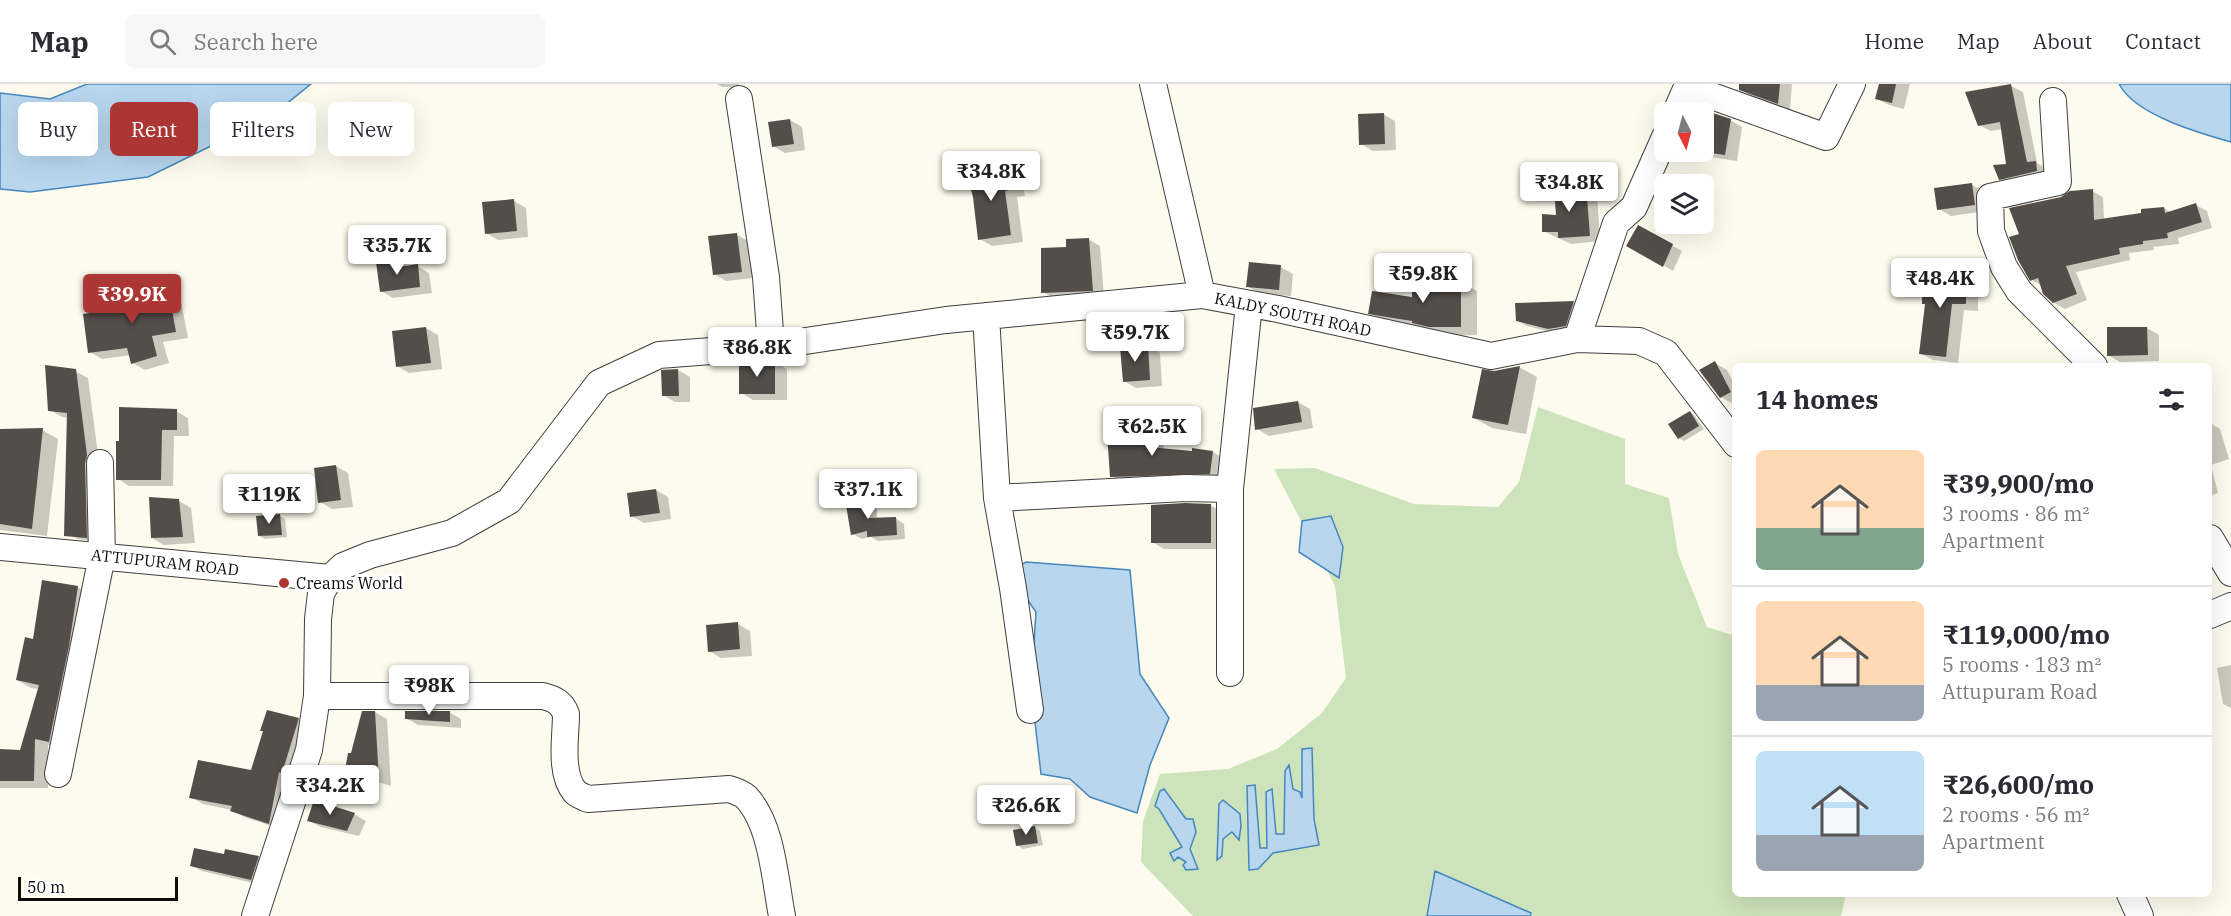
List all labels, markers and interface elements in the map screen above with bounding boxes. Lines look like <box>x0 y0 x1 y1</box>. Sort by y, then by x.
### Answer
search box <box>125 14 545 68</box>
text: Map <box>30 23 89 60</box>
icon: search <box>146 25 179 58</box>
text: Search here <box>194 27 318 56</box>
text: Home <box>1864 27 1924 55</box>
text: Map <box>1957 27 2000 55</box>
text: About <box>2033 27 2092 55</box>
text: Contact <box>2125 27 2201 55</box>
chip: Buy <box>18 102 98 156</box>
chip: Rent <box>110 102 198 156</box>
chip: Filters <box>210 102 316 156</box>
chip: New <box>328 102 414 156</box>
north arrow <box>1654 102 1714 162</box>
map controls <box>1654 102 1714 234</box>
pin: ₹34.8K <box>942 151 1040 202</box>
text: ₹34.8K <box>956 157 1026 184</box>
pin: ₹34.8K <box>1520 162 1618 213</box>
text: ₹34.8K <box>1534 168 1604 195</box>
button: layers <box>1654 174 1714 234</box>
pin: ₹35.7K <box>348 225 446 276</box>
text: ₹35.7K <box>362 231 432 258</box>
pin: ₹59.8K <box>1374 253 1472 304</box>
pin: ₹48.4K <box>1891 258 1989 309</box>
text: ₹59.8K <box>1388 259 1458 286</box>
text: ₹48.4K <box>1905 264 1975 291</box>
pin: ₹39.9K <box>83 274 181 325</box>
text: ₹39.9K <box>97 280 167 307</box>
street label: KALDY SOUTH ROAD <box>1213 288 1373 340</box>
pin: ₹59.7K <box>1086 312 1184 363</box>
text: ₹59.7K <box>1100 318 1170 345</box>
pin: ₹86.8K <box>708 327 806 378</box>
text: ₹86.8K <box>722 333 792 360</box>
text: 14 homes <box>1756 382 1878 416</box>
icon: filters <box>2155 383 2188 416</box>
pin: ₹62.5K <box>1103 406 1201 457</box>
text: ₹62.5K <box>1117 412 1187 439</box>
text: ₹39,900/mo <box>1942 466 2094 500</box>
pin: ₹37.1K <box>819 469 917 520</box>
pin: ₹119K <box>227 474 311 525</box>
icon: home <box>1804 474 1876 546</box>
text: ₹37.1K <box>833 475 903 502</box>
text: ₹119K <box>237 480 301 507</box>
text: 3 rooms · 86 m² <box>1942 500 2089 527</box>
text: Apartment <box>1942 527 2045 554</box>
street label: ATTUPURAM ROAD <box>90 544 240 580</box>
place label: Creams World <box>296 573 403 593</box>
marker: Creams World <box>277 576 291 590</box>
text: ₹119,000/mo <box>1942 617 2110 651</box>
icon: home <box>1804 625 1876 697</box>
text: 5 rooms · 183 m² <box>1942 651 2101 678</box>
pin: ₹98K <box>393 665 465 716</box>
text: ₹98K <box>403 671 455 698</box>
text: Attupuram Road <box>1942 678 2098 705</box>
pin: ₹34.2K <box>281 765 379 816</box>
text: ₹26,600/mo <box>1942 767 2094 801</box>
text: ₹34.2K <box>295 771 365 798</box>
icon: home <box>1804 775 1876 847</box>
pin: ₹26.6K <box>977 785 1075 836</box>
text: ₹26.6K <box>991 791 1061 818</box>
text: 2 rooms · 56 m² <box>1942 801 2089 828</box>
text: Apartment <box>1942 828 2045 855</box>
scale bar <box>18 874 178 902</box>
text: 50 m <box>27 877 65 897</box>

